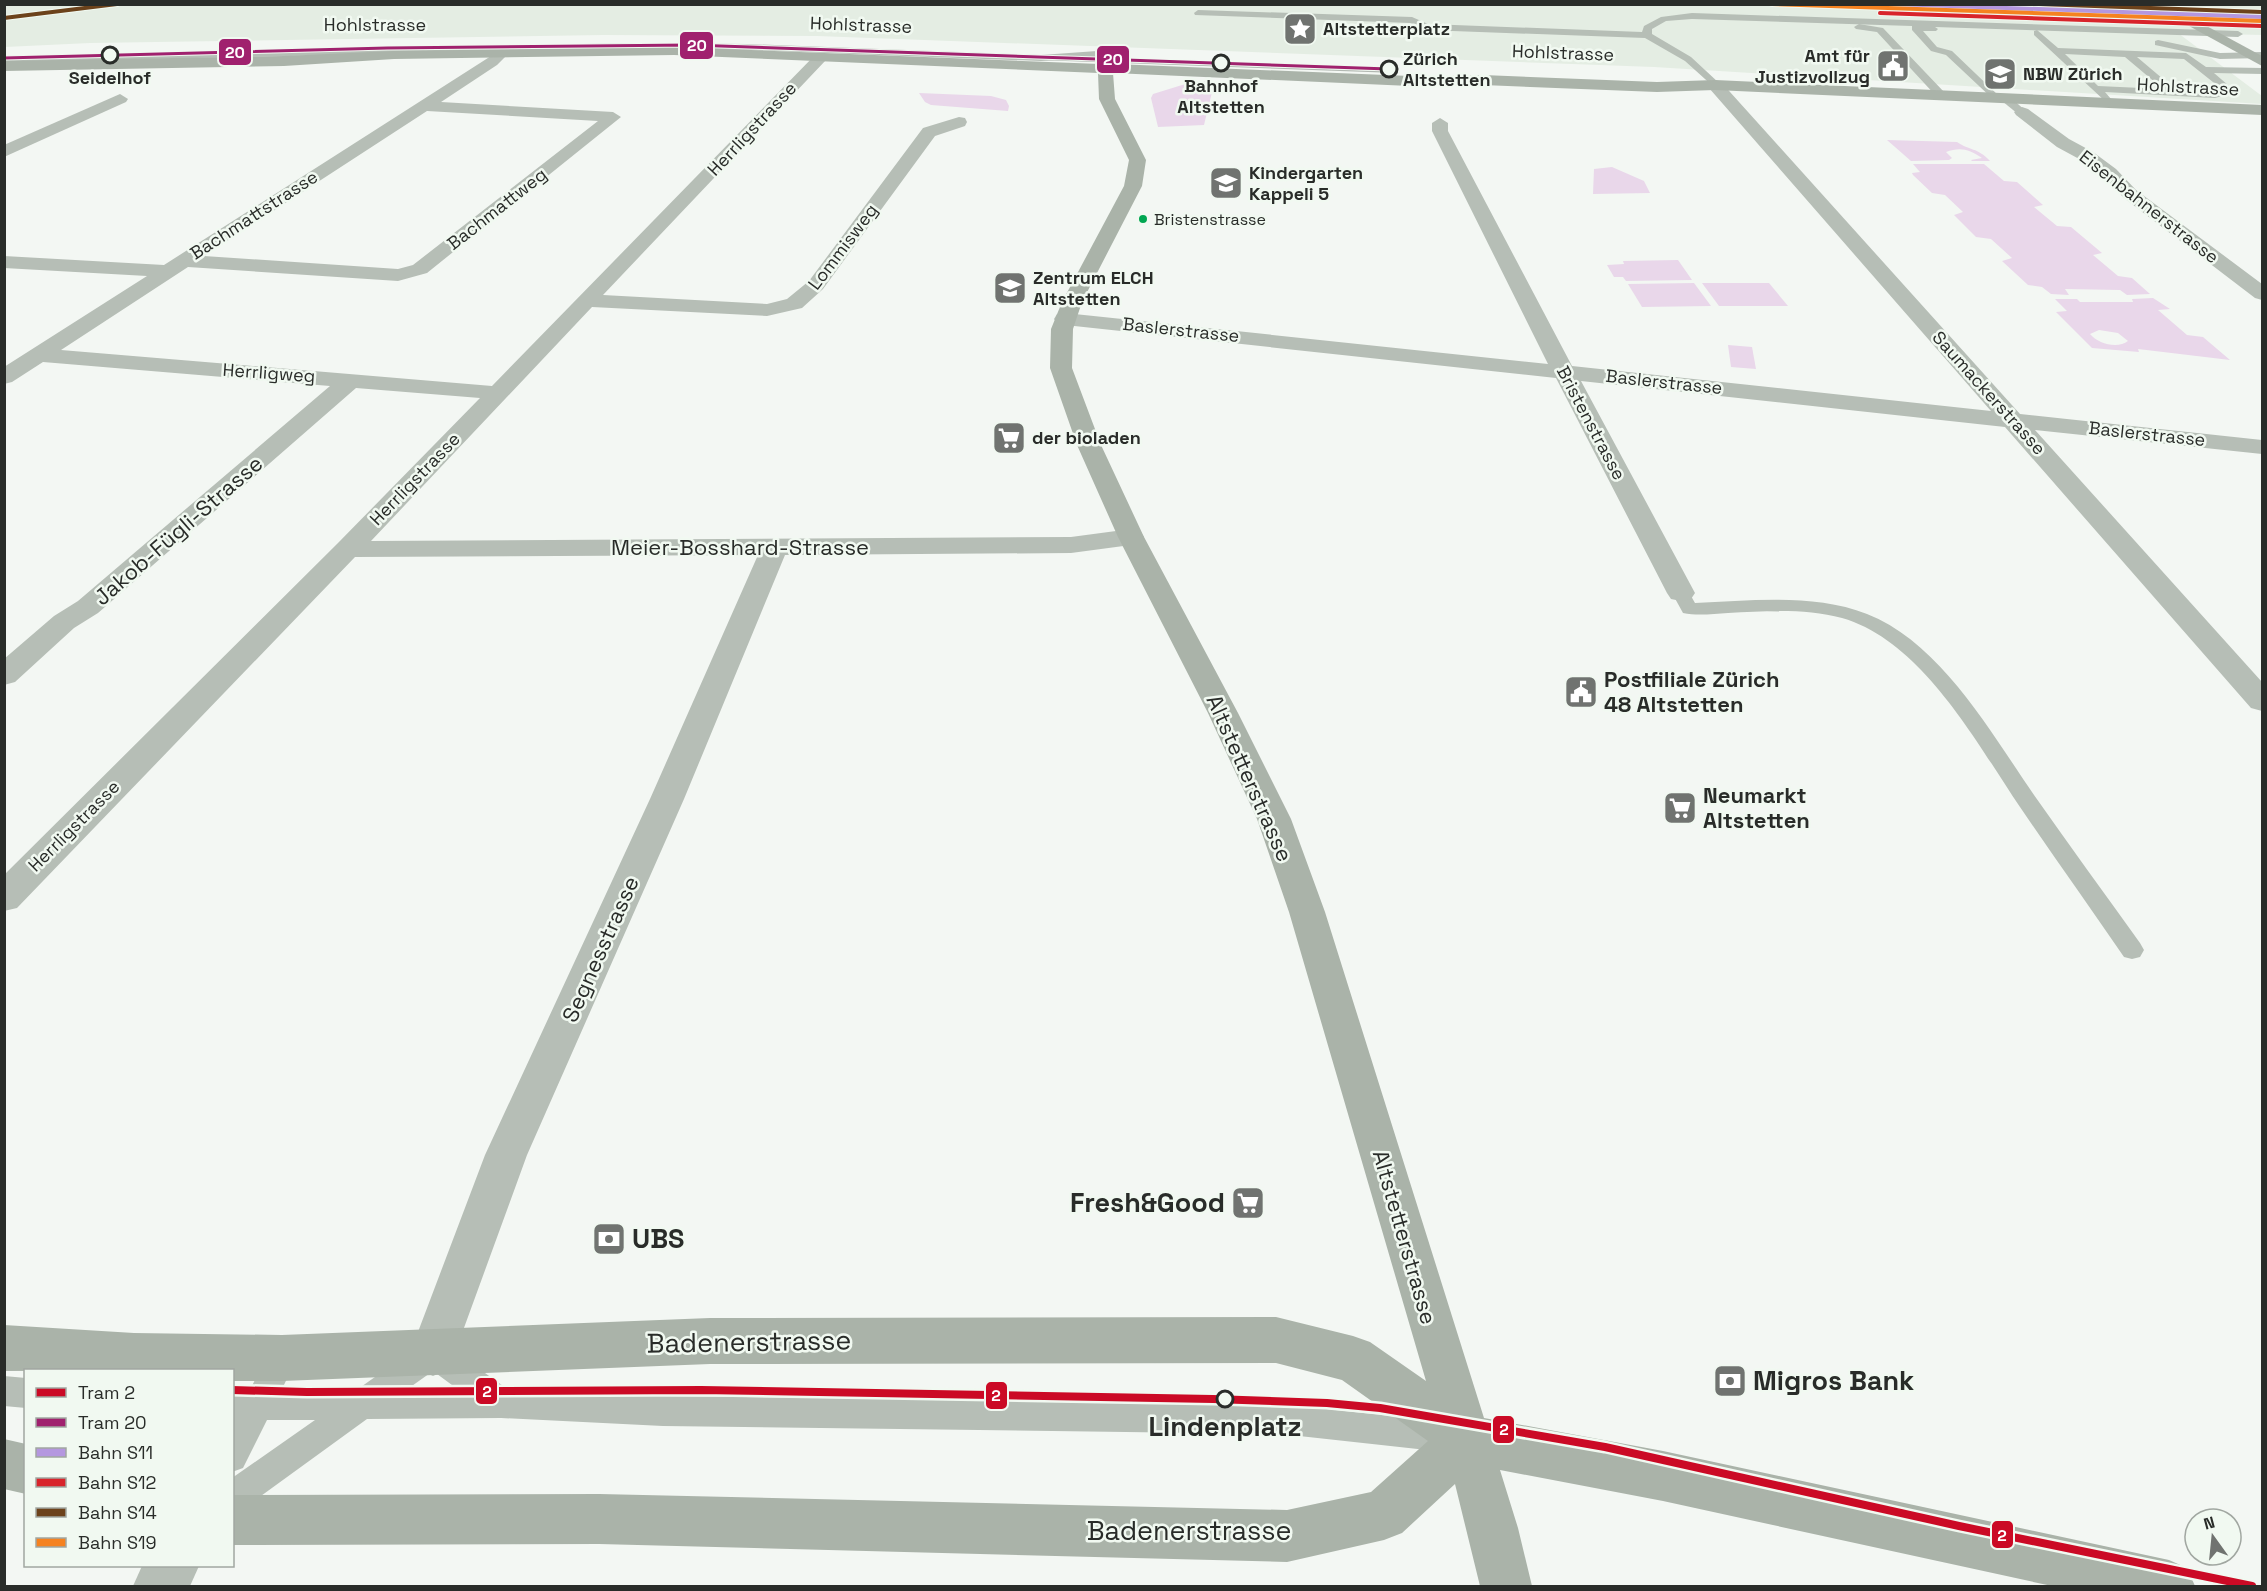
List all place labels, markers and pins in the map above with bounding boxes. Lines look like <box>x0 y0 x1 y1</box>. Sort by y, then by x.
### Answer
place icon: Altstetterplatz <box>1282 11 1318 47</box>
place label: Altstetterplatz <box>1323 17 1450 40</box>
place label: Amt für Justizvollzug <box>1755 44 1870 88</box>
marker: Seidelhof <box>101 46 119 64</box>
place label: Zürich Altstetten <box>1403 47 1490 91</box>
public building icon: Amt für Justizvollzug <box>1875 48 1911 84</box>
marker: Bahnhof Altstetten <box>1212 54 1230 72</box>
school or university icon: NBW Zürich <box>1982 56 2018 92</box>
marker: Zürich Altstetten <box>1380 60 1398 78</box>
place label: NBW Zürich <box>2023 62 2123 85</box>
place label: Seidelhof <box>69 66 151 89</box>
place label: Bahnhof Altstetten <box>1177 74 1265 118</box>
place label: Kindergarten Kappeli 5 <box>1249 161 1363 205</box>
school or university icon: Kindergarten Kappeli 5 <box>1208 165 1244 201</box>
place label: Bristenstrasse <box>1154 209 1266 230</box>
marker: Bristenstrasse <box>1137 213 1149 225</box>
place label: Zentrum ELCH Altstetten <box>1033 266 1154 310</box>
school or university icon: Zentrum ELCH Altstetten <box>992 270 1028 306</box>
supermarket icon: der bioladen <box>991 420 1027 456</box>
place label: der bioladen <box>1032 426 1141 449</box>
place label: Postfiliale Zürich 48 Altstetten <box>1604 665 1779 718</box>
public building icon: Postfiliale Zürich 48 Altstetten <box>1563 674 1599 710</box>
place label: Neumarkt Altstetten <box>1703 781 1810 834</box>
supermarket icon: Neumarkt Altstetten <box>1662 790 1698 826</box>
place label: Fresh&Good <box>1070 1185 1225 1220</box>
supermarket icon: Fresh&Good <box>1230 1185 1266 1221</box>
bank icon: UBS <box>591 1221 627 1257</box>
place label: UBS <box>632 1221 684 1256</box>
bank icon: Migros Bank <box>1712 1363 1748 1399</box>
place label: Migros Bank <box>1753 1363 1914 1398</box>
marker: Lindenplatz <box>1216 1390 1234 1408</box>
place label: Lindenplatz <box>1148 1409 1302 1444</box>

